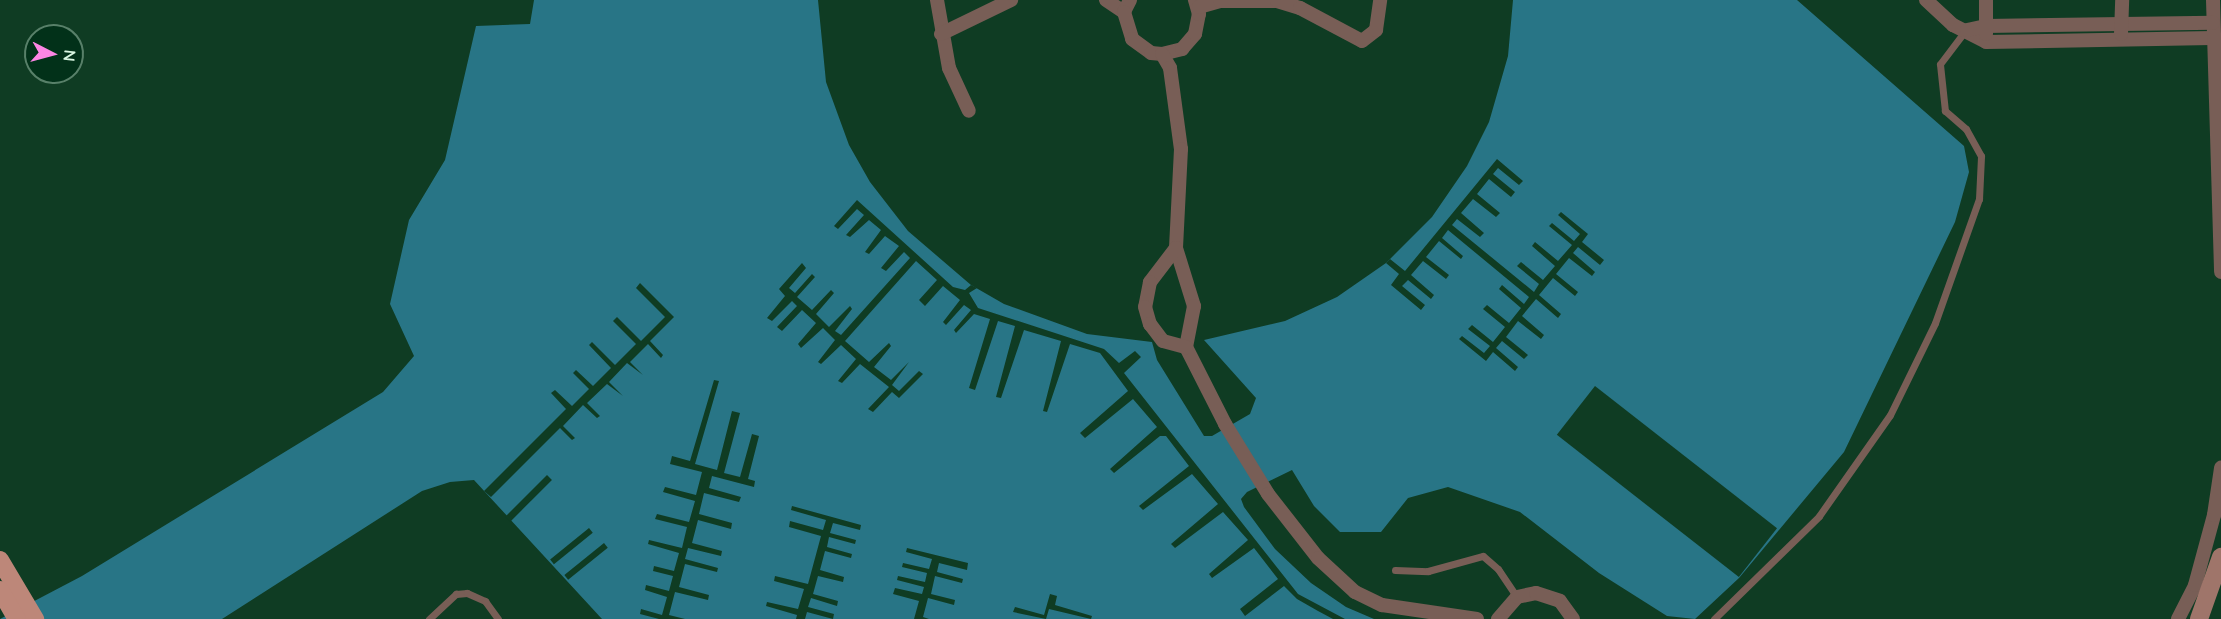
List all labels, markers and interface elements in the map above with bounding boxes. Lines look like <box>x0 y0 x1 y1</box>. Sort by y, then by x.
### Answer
north arrow <box>24 24 84 84</box>
text: N <box>59 49 80 63</box>

